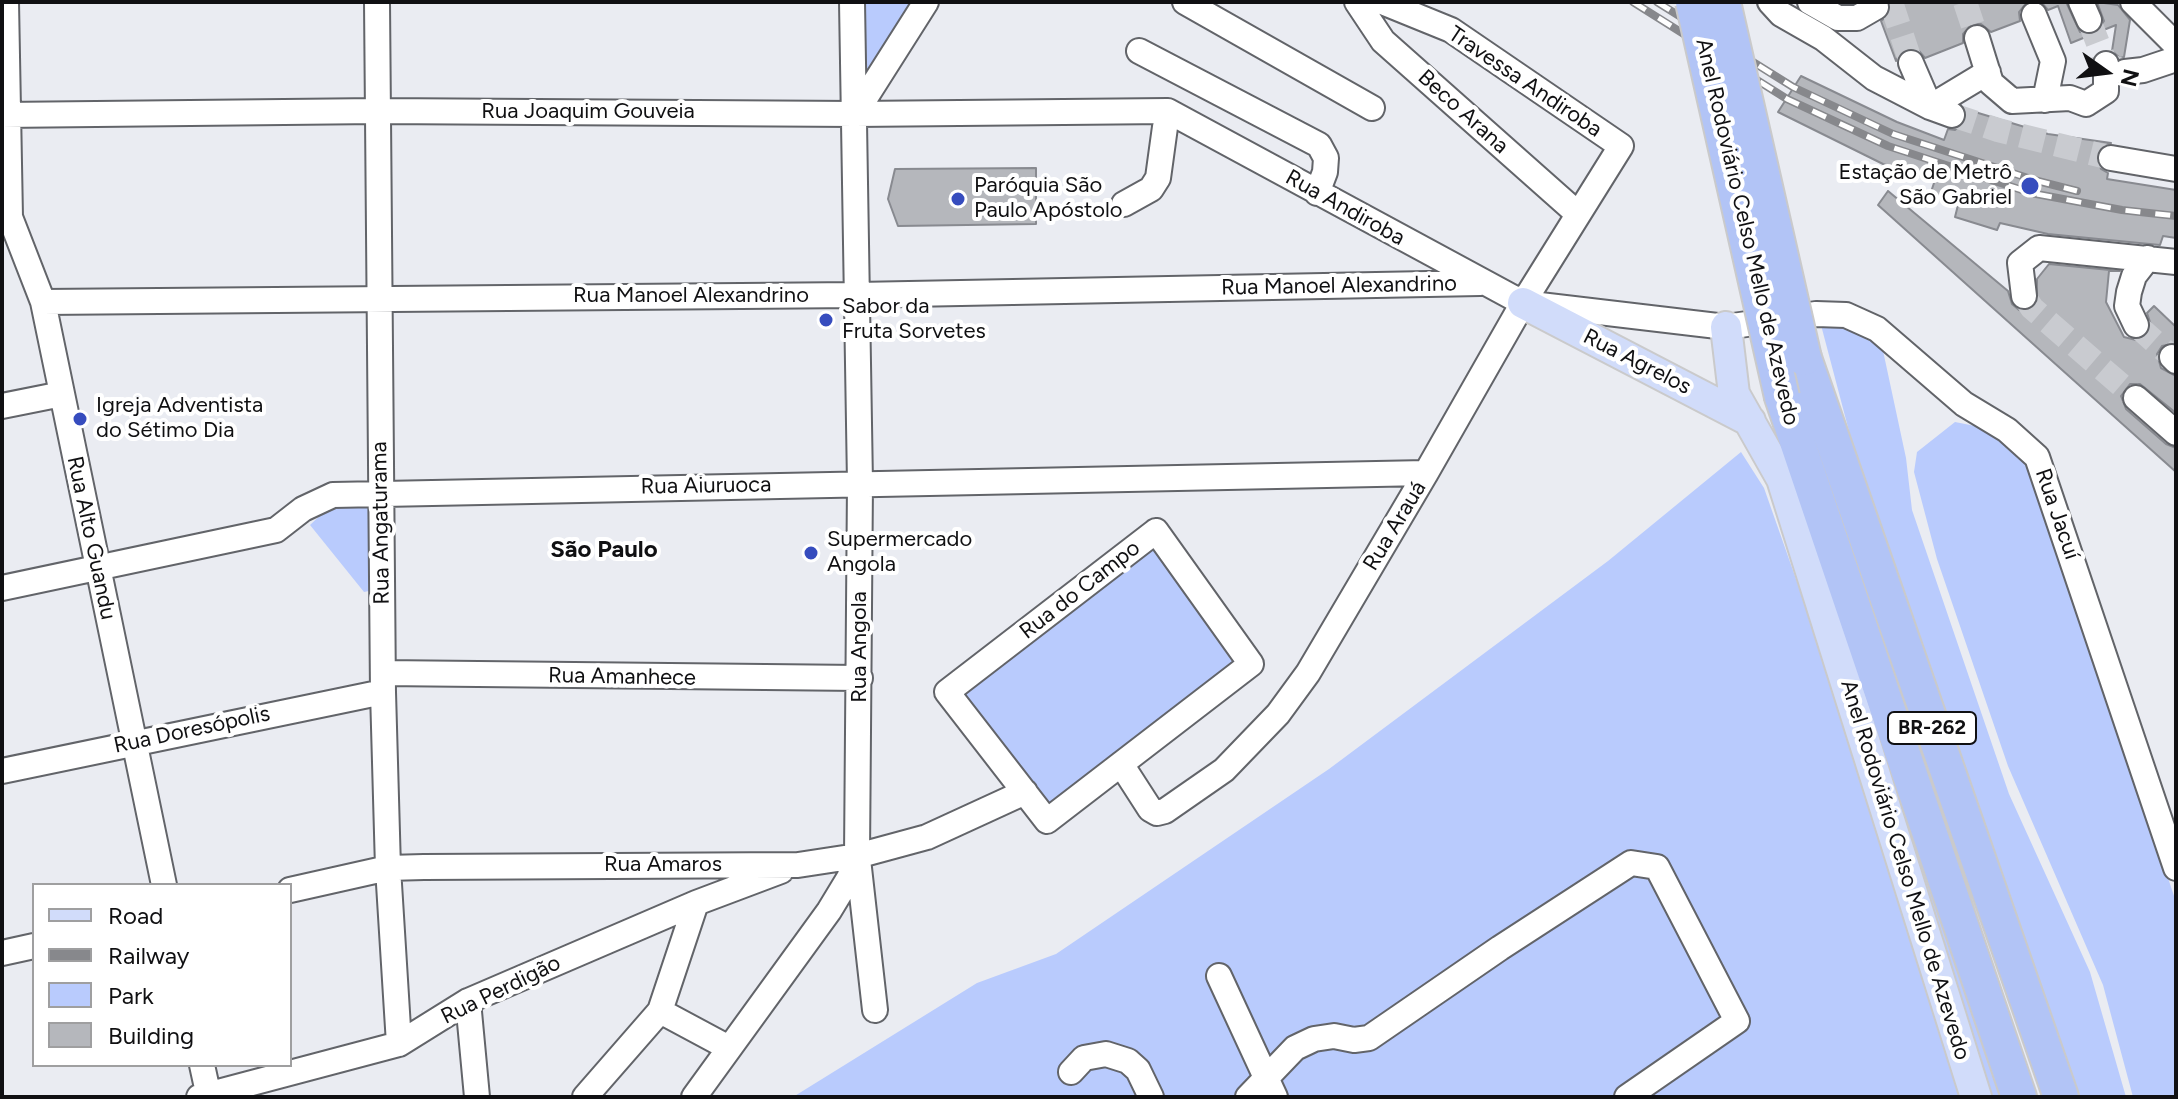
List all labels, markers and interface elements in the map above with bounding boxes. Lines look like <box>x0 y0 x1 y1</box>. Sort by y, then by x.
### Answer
street label: Travessa Andiroba <box>1443 21 1607 143</box>
north arrow <box>2066 32 2146 112</box>
street label: Anel Rodoviário Celso Mello de Azevedo <box>1690 36 1804 428</box>
street label: Beco Arana <box>1412 65 1514 159</box>
text: N <box>2115 66 2145 89</box>
street label: Rua Joaquim Gouveia <box>481 99 695 125</box>
place label: Estação de Metrô São Gabriel <box>1838 160 2012 212</box>
street label: Rua Andiroba <box>1281 164 1409 252</box>
place label: Paróquia São Paulo Apóstolo <box>974 173 1123 224</box>
marker: Estação de Metrô São Gabriel <box>2019 175 2041 197</box>
marker: Paróquia São Paulo Apóstolo <box>949 190 967 208</box>
street label: Rua Manoel Alexandrino <box>1221 271 1457 301</box>
street label: Rua Manoel Alexandrino <box>573 283 809 309</box>
place label: Sabor da Fruta Sorvetes <box>842 294 986 346</box>
marker: Sabor da Fruta Sorvetes <box>817 311 835 329</box>
street label: Rua Agrelos <box>1579 324 1695 400</box>
place label: Igreja Adventista do Sétimo Dia <box>96 393 263 444</box>
marker: Igreja Adventista do Sétimo Dia <box>71 410 89 428</box>
street label: Rua Angaturama <box>366 441 396 605</box>
street label: Rua Alto Guandu <box>61 454 121 622</box>
street label: Rua Jacuí <box>2029 465 2085 563</box>
street label: Rua Aiuruoca <box>640 472 772 500</box>
street label: Rua Arauá <box>1358 476 1432 576</box>
place label: Supermercado Angola <box>827 527 972 578</box>
street label: Rua do Campo <box>1015 535 1145 645</box>
district label: São Paulo <box>550 536 658 564</box>
marker: Supermercado Angola <box>802 544 820 562</box>
street label: Rua Angola <box>847 591 873 703</box>
street label: Rua Amanhece <box>548 663 696 691</box>
street label: Anel Rodoviário Celso Mello de Azevedo <box>1834 677 1976 1063</box>
street label: Rua Doresópolis <box>111 701 273 759</box>
road number: BR-262 <box>1888 712 1976 744</box>
street label: Rua Amaros <box>604 852 722 878</box>
legend <box>32 883 292 1067</box>
text: Road <box>108 901 163 930</box>
text: Railway <box>108 941 189 970</box>
street label: Rua Perdigão <box>437 950 565 1030</box>
text: Park <box>108 981 154 1010</box>
text: Building <box>108 1021 194 1050</box>

